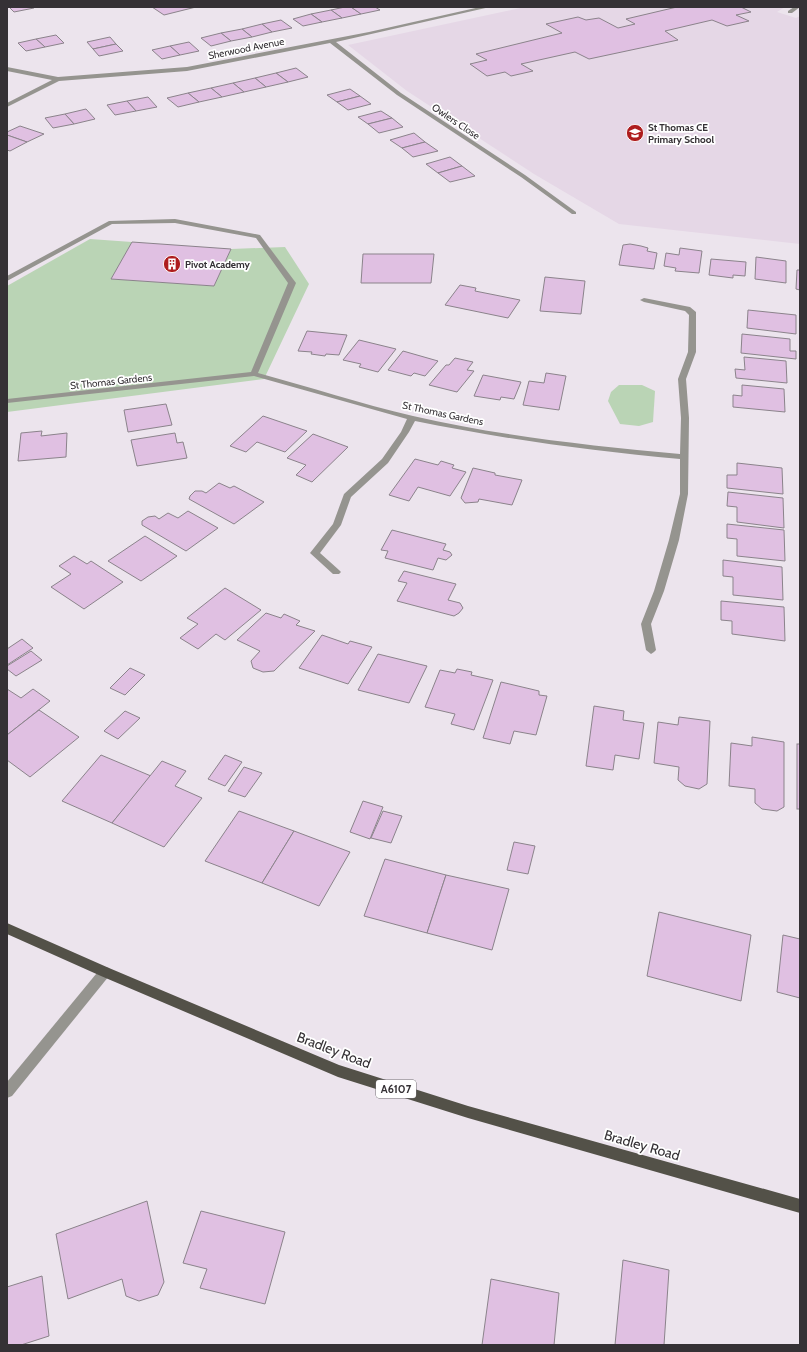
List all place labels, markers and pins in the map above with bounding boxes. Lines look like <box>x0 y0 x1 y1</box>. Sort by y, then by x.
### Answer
place label: St Thomas CE Primary School <box>648 121 714 146</box>
school or university icon: St Thomas CE Primary School <box>625 123 645 143</box>
building icon: Pivot Academy <box>162 254 182 274</box>
place label: Pivot Academy <box>185 258 251 271</box>

